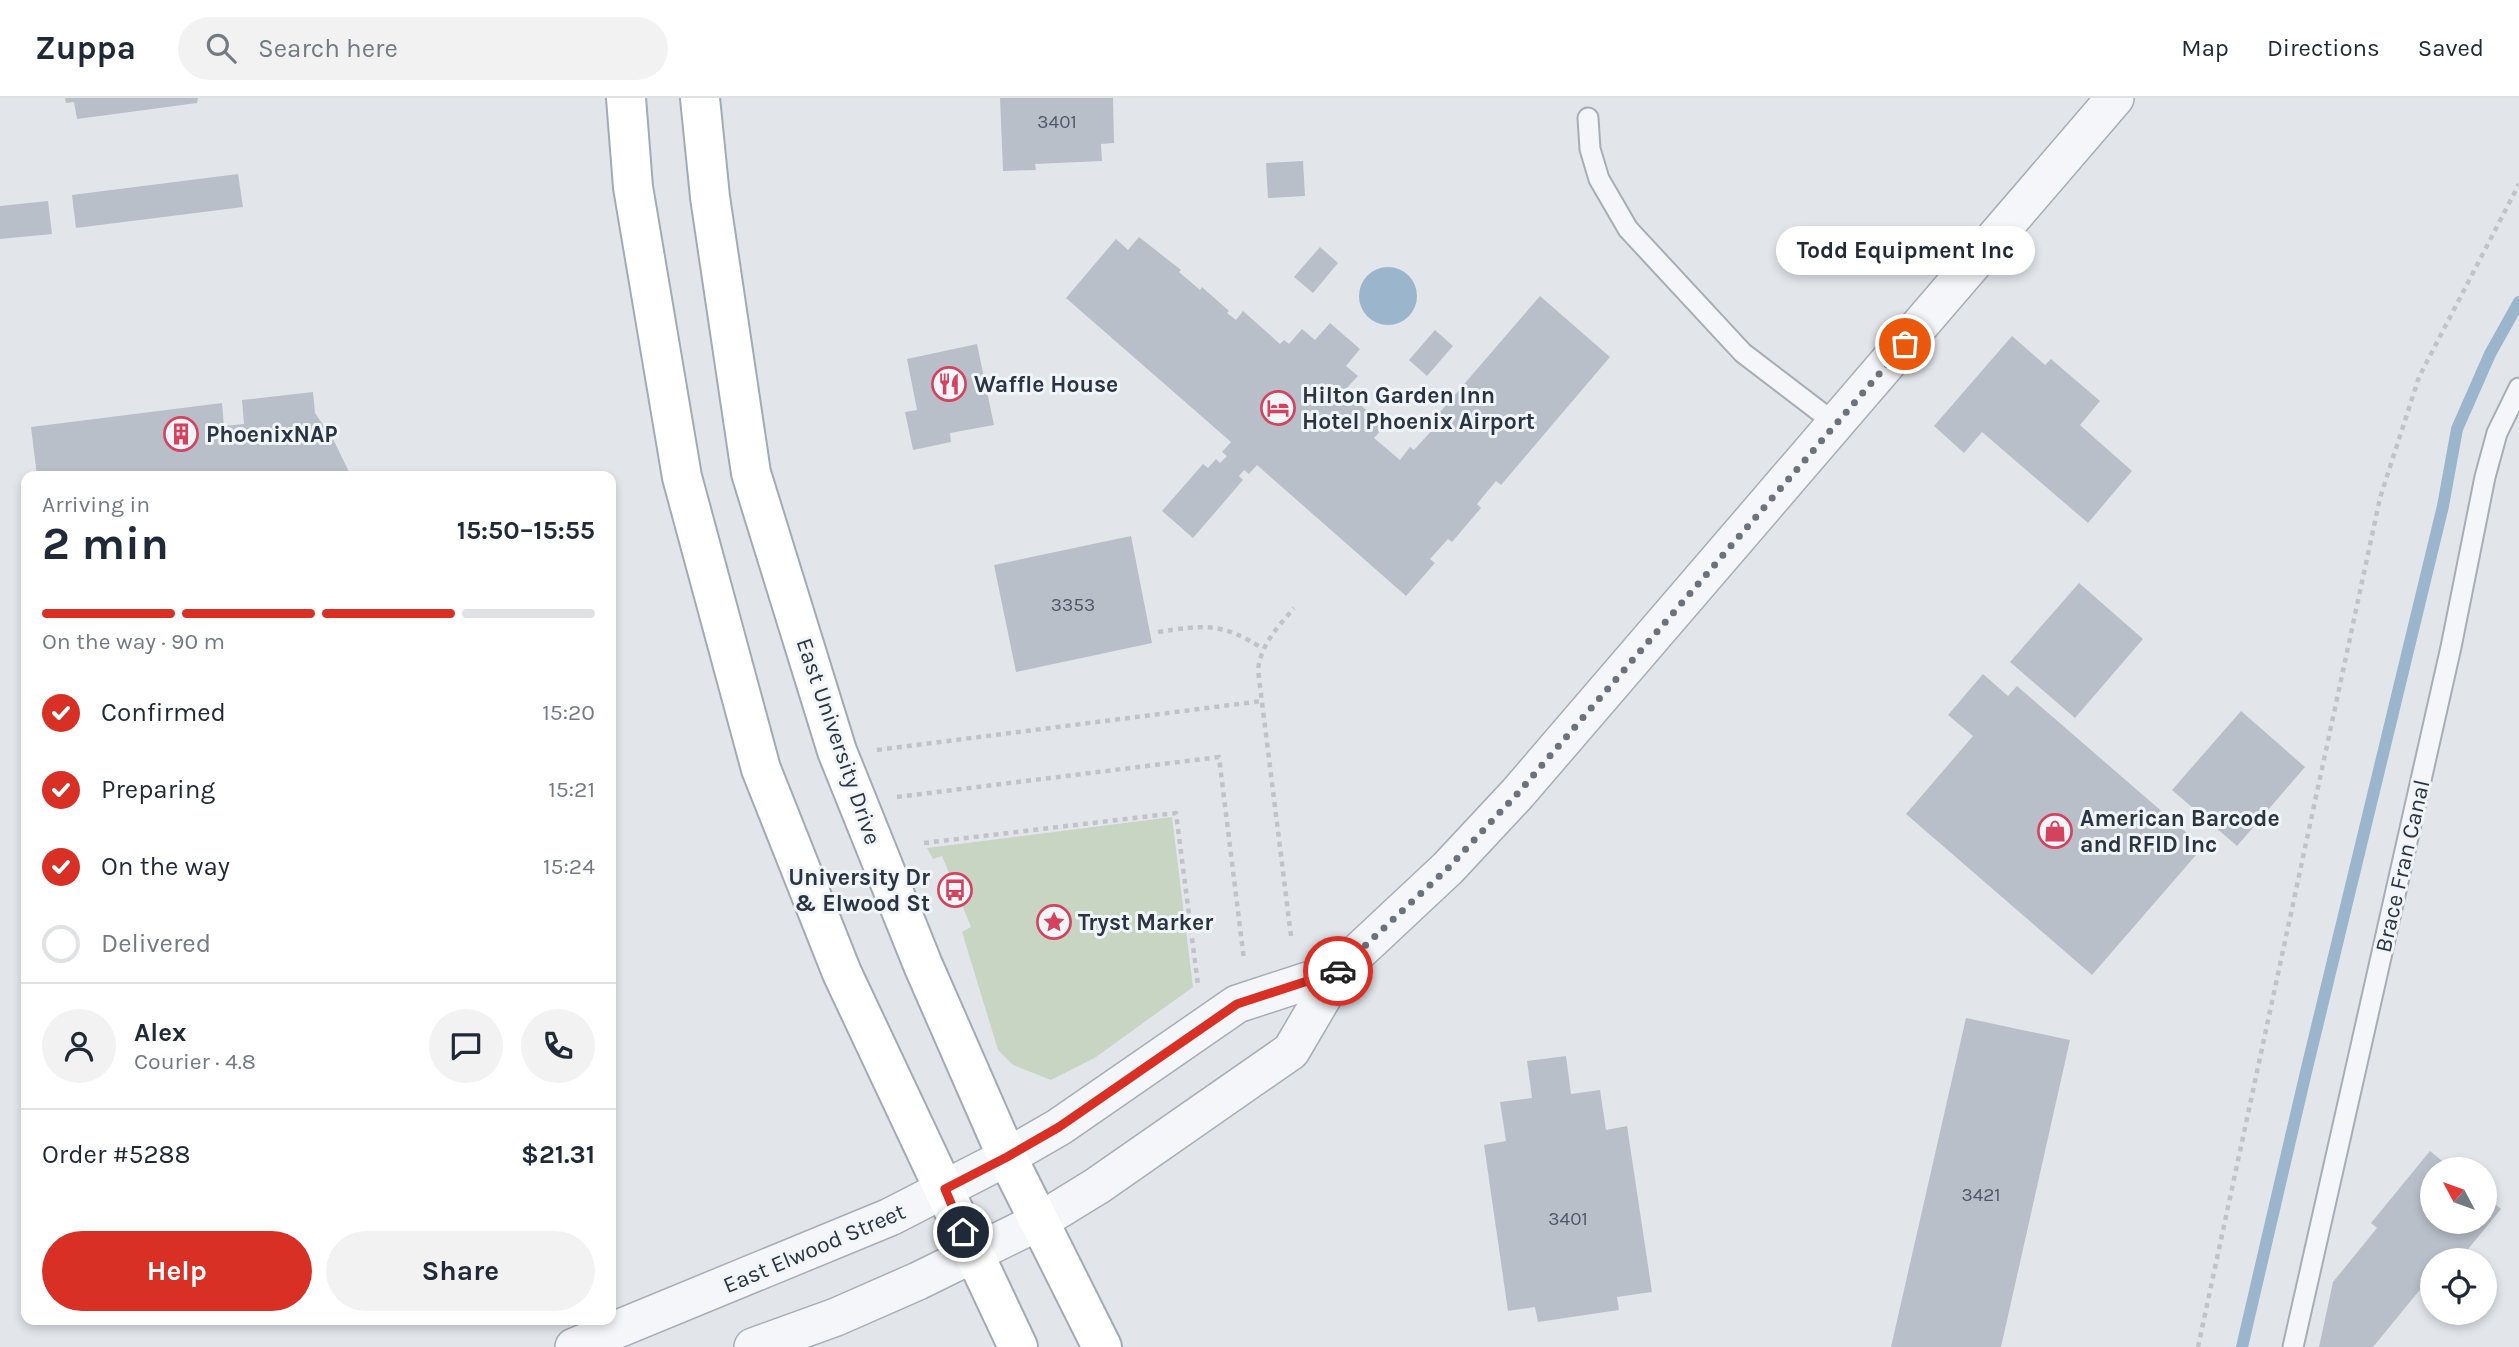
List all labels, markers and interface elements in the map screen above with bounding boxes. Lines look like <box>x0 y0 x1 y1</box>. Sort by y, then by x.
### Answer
search box <box>178 17 668 80</box>
text: Zuppa <box>35 29 136 67</box>
icon: search <box>202 29 240 67</box>
text: Search here <box>258 33 398 64</box>
text: Map <box>2181 34 2229 62</box>
text: Directions <box>2267 34 2380 62</box>
text: Saved <box>2418 34 2484 62</box>
house number: 3401 <box>1037 111 1077 133</box>
callout: Todd Equipment Inc <box>1776 225 2035 274</box>
text: Todd Equipment Inc <box>1797 237 2014 264</box>
pin <box>1875 314 1935 374</box>
icon: bag <box>1886 325 1924 363</box>
restaurant icon: Waffle House <box>930 365 968 403</box>
place label: Waffle House <box>974 371 1118 398</box>
place label: Hilton Garden Inn Hotel Phoenix Airport <box>1302 382 1535 435</box>
hotel icon: Hilton Garden Inn Hotel Phoenix Airport <box>1259 389 1297 427</box>
building icon: PhoenixNAP <box>162 415 200 453</box>
place label: PhoenixNAP <box>206 421 338 448</box>
text: Arriving in <box>42 491 150 518</box>
text: 15:50–15:55 <box>457 515 595 546</box>
text: 2 min <box>42 517 169 571</box>
house number: 3353 <box>1051 594 1095 616</box>
text: On the way · 90 m <box>42 628 225 655</box>
street label: East University Drive <box>790 634 887 848</box>
icon: check <box>42 694 80 732</box>
text: Confirmed <box>101 697 226 728</box>
text: 15:20 <box>542 699 595 726</box>
icon: check <box>42 771 80 809</box>
text: Preparing <box>101 774 215 805</box>
text: 15:21 <box>548 776 595 803</box>
street label: Brace Fran Canal <box>2369 777 2435 955</box>
place label: American Barcode and RFID Inc <box>2080 805 2280 858</box>
shop icon: American Barcode and RFID Inc <box>2036 812 2074 850</box>
icon: check <box>42 848 80 886</box>
text: On the way <box>101 851 230 882</box>
text: 15:24 <box>543 853 595 880</box>
place label: University Dr & Elwood St <box>788 864 930 917</box>
bus stop icon: University Dr & Elwood St <box>936 871 974 909</box>
place icon: Tryst Marker <box>1035 903 1073 941</box>
place label: Tryst Marker <box>1078 909 1213 936</box>
text: Delivered <box>101 928 211 959</box>
courier <box>1303 936 1373 1006</box>
icon: car <box>1319 952 1357 990</box>
button: person <box>42 1009 116 1083</box>
button: chat <box>429 1009 503 1083</box>
button: phone <box>521 1009 595 1083</box>
text: Alex <box>134 1017 186 1048</box>
text: Courier · 4.8 <box>134 1048 256 1075</box>
text: Order #5288 <box>42 1139 190 1170</box>
text: $21.31 <box>521 1139 595 1170</box>
north arrow <box>2420 1157 2497 1234</box>
map controls <box>2420 1157 2497 1325</box>
house number: 3421 <box>1961 1184 2001 1206</box>
street label: East Elwood Street <box>719 1198 910 1299</box>
pin <box>933 1202 993 1262</box>
house number: 3401 <box>1548 1208 1588 1230</box>
icon: home <box>944 1213 982 1251</box>
button: Help <box>42 1231 312 1311</box>
button: Share <box>326 1231 595 1311</box>
button: locate <box>2420 1248 2497 1325</box>

